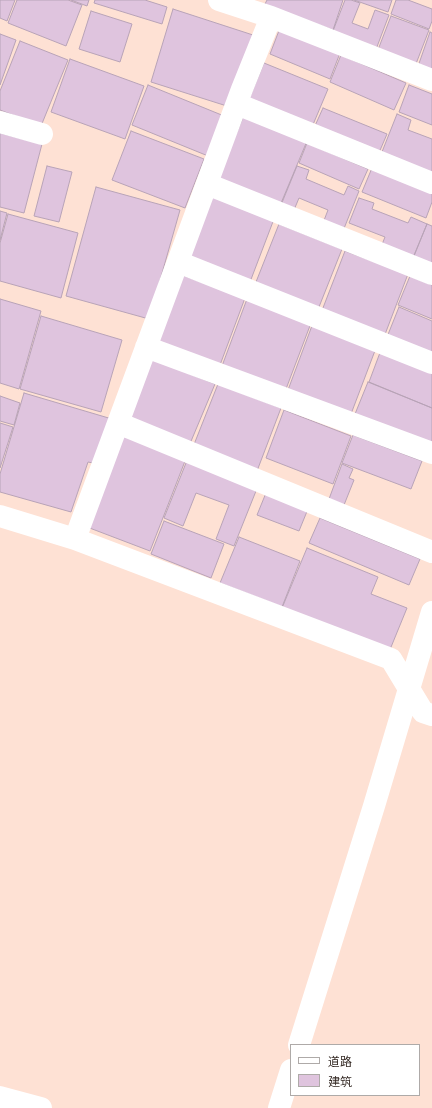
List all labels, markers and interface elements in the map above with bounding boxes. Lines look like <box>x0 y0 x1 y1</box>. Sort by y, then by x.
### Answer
legend <box>290 1044 420 1096</box>
text: 道路 <box>328 1055 352 1068</box>
text: 建筑 <box>328 1075 352 1088</box>

